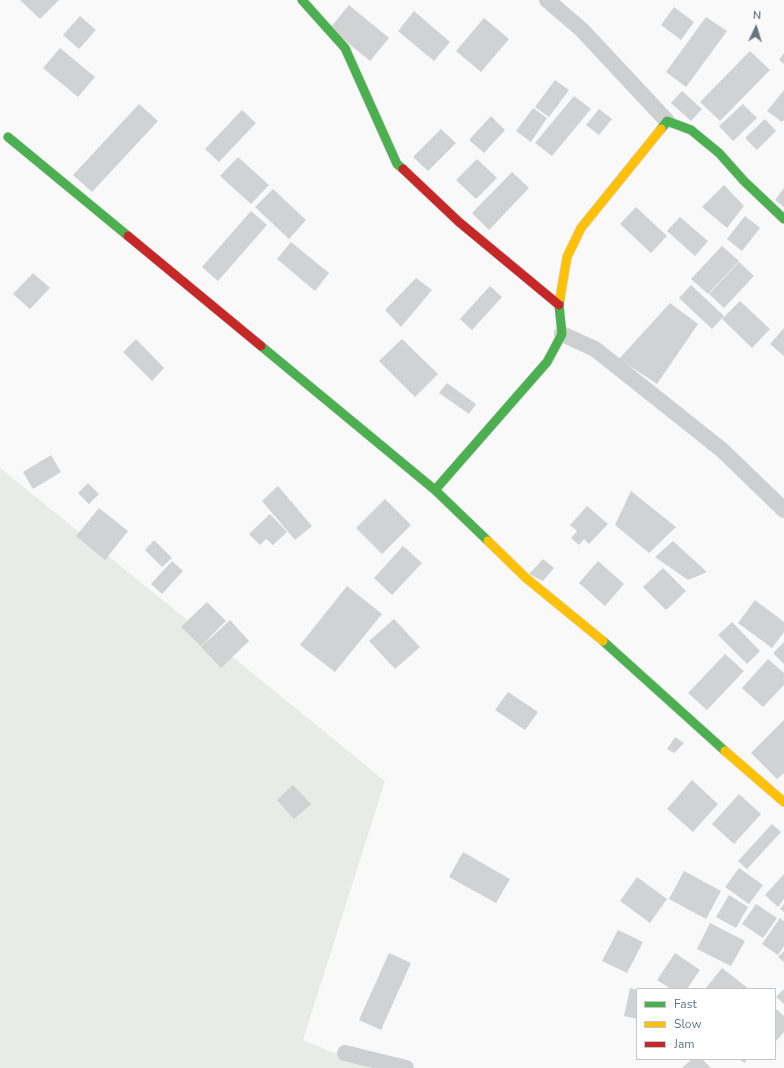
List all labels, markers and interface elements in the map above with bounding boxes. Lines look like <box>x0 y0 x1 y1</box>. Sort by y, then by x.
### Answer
north arrow <box>736 8 776 48</box>
text: N <box>752 8 761 23</box>
legend <box>636 988 776 1060</box>
text: Fast <box>674 996 697 1012</box>
text: Slow <box>674 1016 702 1032</box>
text: Jam <box>674 1036 695 1052</box>

